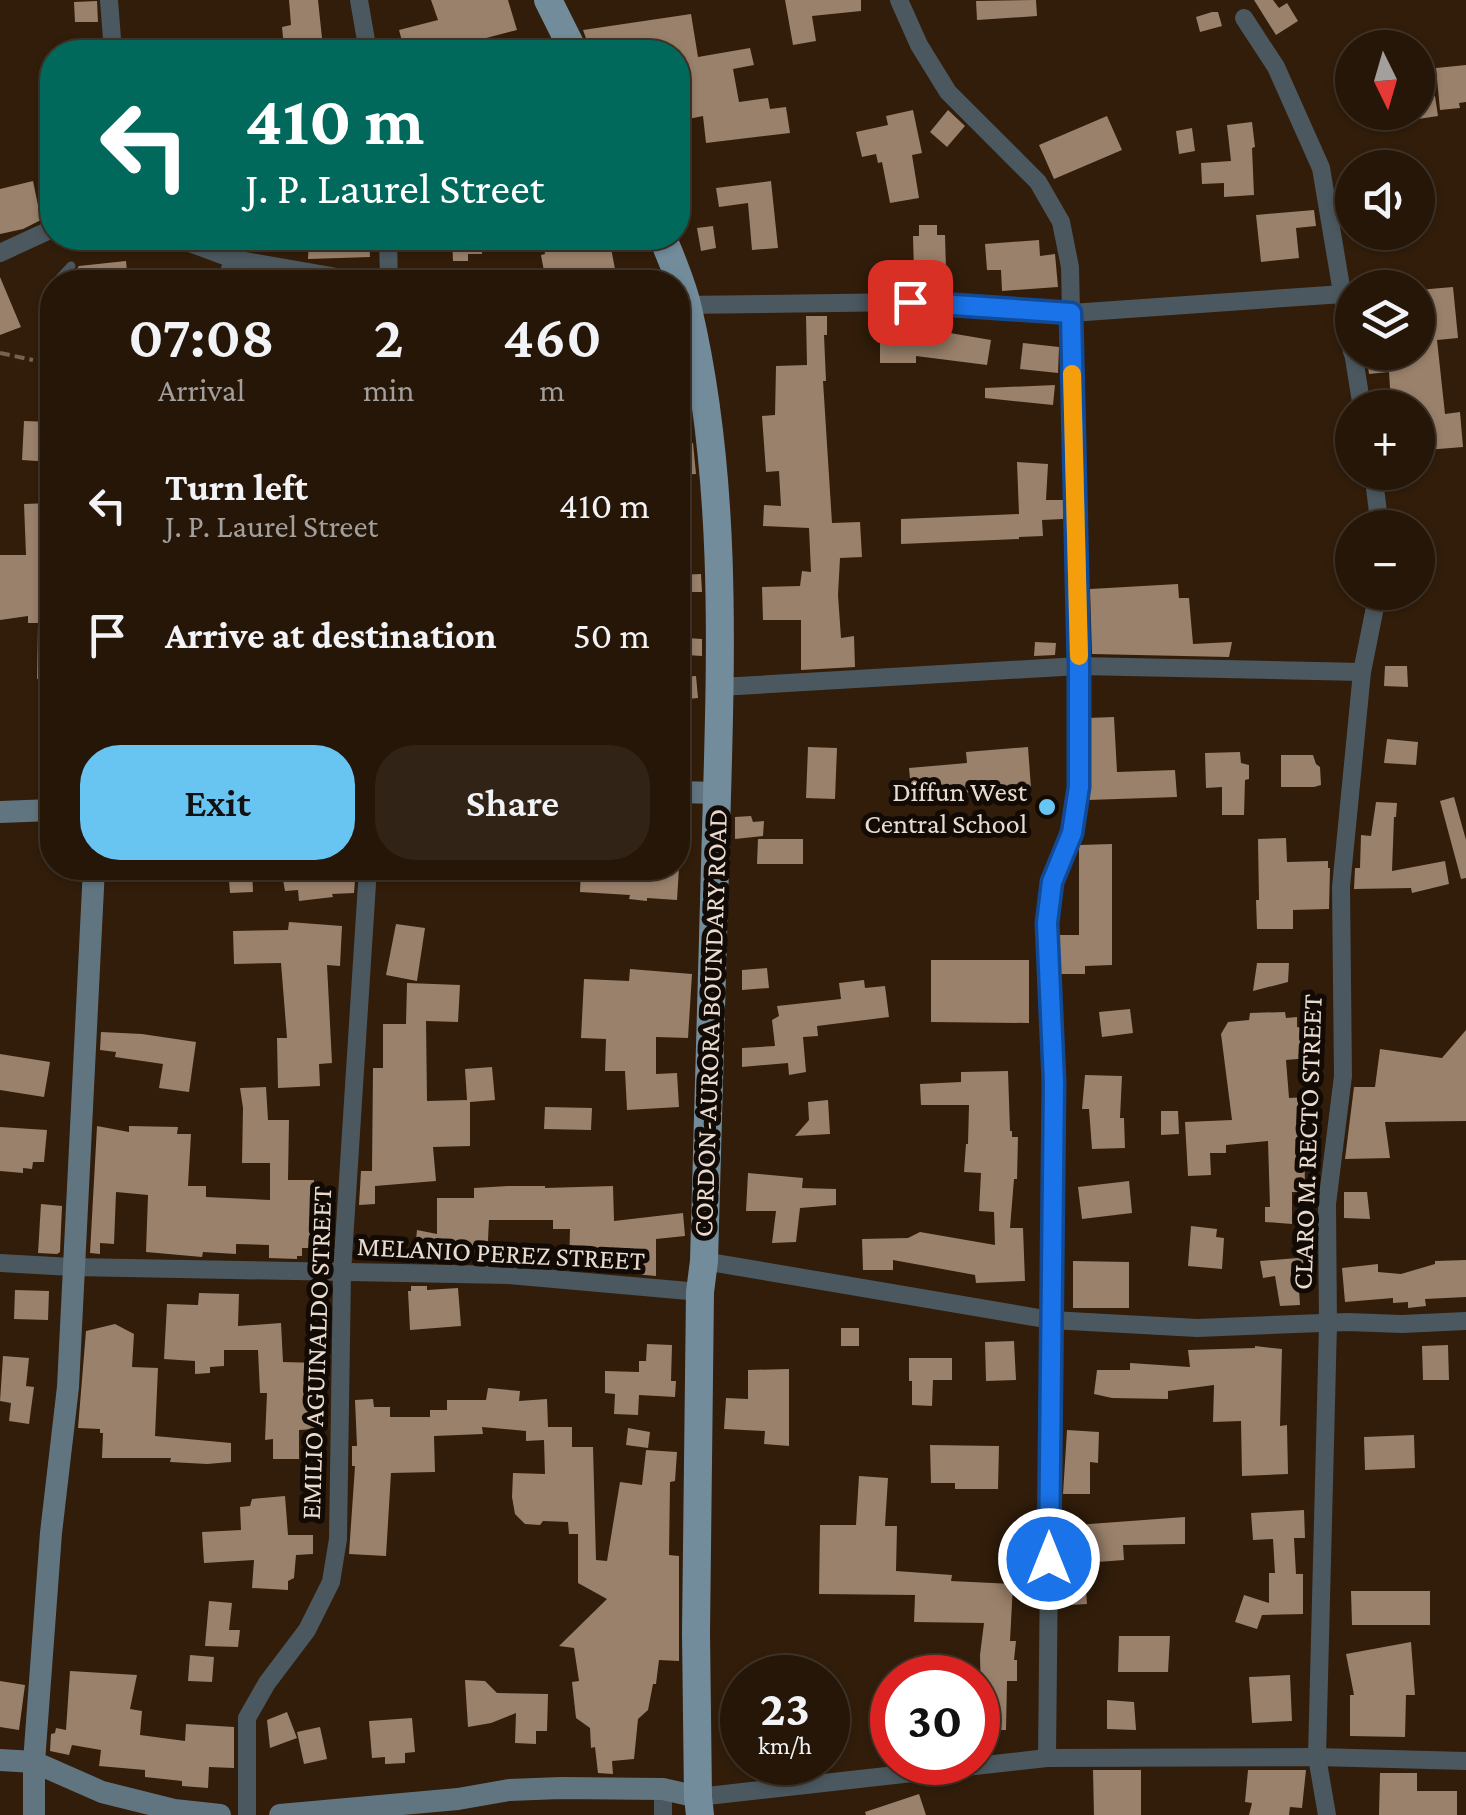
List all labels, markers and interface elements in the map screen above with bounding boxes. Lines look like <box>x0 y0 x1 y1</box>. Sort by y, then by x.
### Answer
north arrow <box>1335 30 1435 130</box>
map controls <box>1335 30 1435 610</box>
icon: left <box>80 80 210 210</box>
text: 410 m <box>245 81 424 159</box>
button: sound <box>1335 150 1435 250</box>
text: J. P. Laurel Street <box>245 163 545 213</box>
pin <box>868 260 953 345</box>
button: layers <box>1335 270 1435 370</box>
icon: arrive <box>883 275 938 330</box>
text: 07:08 <box>128 303 275 370</box>
text: 2 <box>374 303 404 370</box>
text: 460 <box>503 303 602 370</box>
text: Arrival <box>158 372 245 408</box>
text: min <box>363 372 414 408</box>
text: m <box>539 372 565 408</box>
button: + <box>1335 390 1435 490</box>
text: Turn left <box>165 466 308 508</box>
icon: left <box>80 478 135 533</box>
text: 410 m <box>559 484 650 526</box>
text: J. P. Laurel Street <box>165 508 378 544</box>
button: − <box>1335 510 1435 610</box>
icon: arrive <box>80 608 135 663</box>
text: Arrive at destination <box>165 614 497 656</box>
text: 50 m <box>573 614 650 656</box>
button: Exit <box>80 745 355 860</box>
button: Share <box>375 745 650 860</box>
place label: Diffun West Central School <box>864 776 1028 839</box>
marker: Diffun West Central School <box>1036 796 1058 818</box>
street label: CORDON-AURORA BOUNDARY ROAD <box>687 808 733 1238</box>
street label: CLARO M. RECTO STREET <box>1286 994 1328 1290</box>
street label: EMILIO AGUINALDO STREET <box>295 1186 337 1520</box>
street label: MELANIO PEREZ STREET <box>356 1230 646 1276</box>
position arrow <box>997 1507 1101 1611</box>
speed limit sign: 30 <box>870 1655 1000 1785</box>
text: 23 <box>760 1680 810 1736</box>
text: km/h <box>758 1732 812 1759</box>

